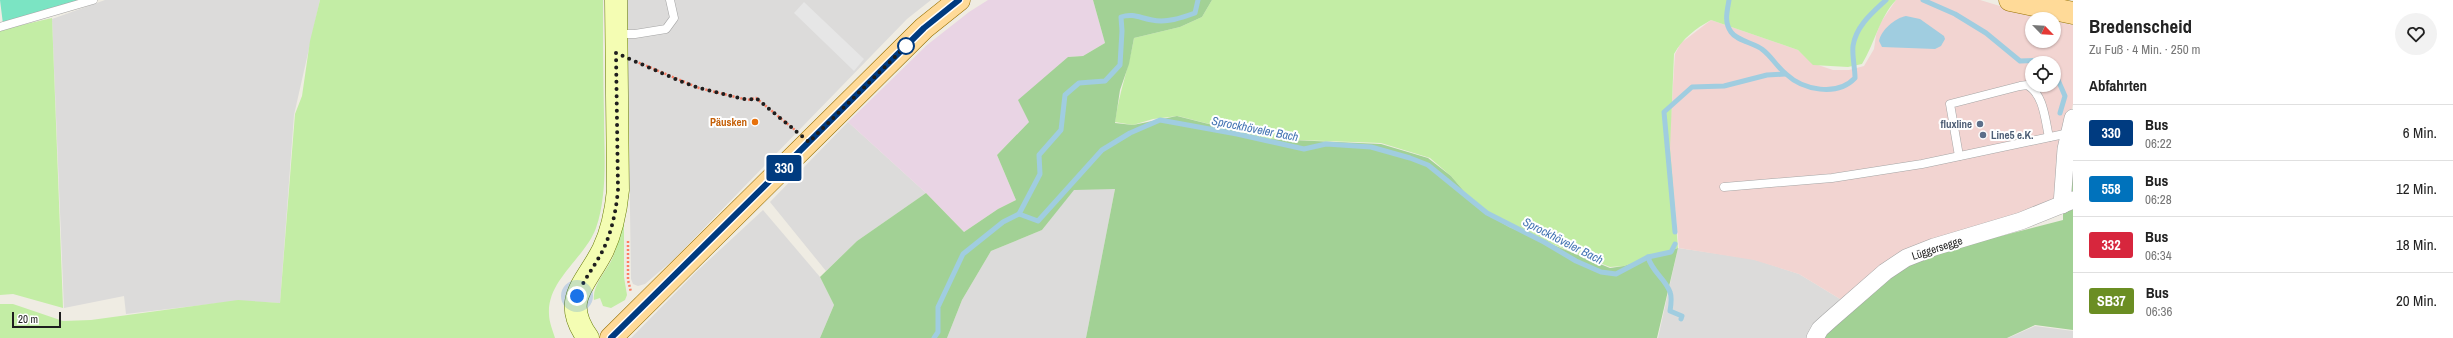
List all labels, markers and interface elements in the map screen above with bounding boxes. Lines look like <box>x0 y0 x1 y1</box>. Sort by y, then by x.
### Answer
north arrow <box>2025 12 2061 48</box>
map controls <box>2025 12 2061 92</box>
text: Bredenscheid <box>2089 13 2192 39</box>
button: heart <box>2395 13 2437 55</box>
unlabelled marker <box>897 37 915 55</box>
text: Zu Fuß · 4 Min. · 250 m <box>2089 41 2200 58</box>
button: locate <box>2025 56 2061 92</box>
text: Abfahrten <box>2089 75 2147 96</box>
water label: Sprockhöveler Bach <box>1210 113 1300 145</box>
text: Bus <box>2145 114 2168 135</box>
place label: Päusken <box>710 115 747 129</box>
marker: Päusken <box>750 117 760 127</box>
place label: fluxline <box>1940 117 1972 131</box>
marker: fluxline <box>1975 119 1985 129</box>
text: 6 Min. <box>2403 122 2437 143</box>
text: 330 <box>2101 124 2121 142</box>
place label: Line5 e.K. <box>1991 128 2034 142</box>
marker: Line5 e.K. <box>1978 130 1988 140</box>
text: 06:22 <box>2145 135 2172 152</box>
line badge: 330 <box>761 155 807 181</box>
text: 330 <box>774 159 794 177</box>
text: Bus <box>2145 170 2168 191</box>
text: 12 Min. <box>2396 178 2437 199</box>
text: 558 <box>2101 180 2121 198</box>
text: 06:28 <box>2145 191 2172 208</box>
water label: Sprockhöveler Bach <box>1520 214 1606 268</box>
text: Bus <box>2145 226 2168 247</box>
street label: Lüggersegge <box>1910 233 1964 263</box>
text: 18 Min. <box>2396 234 2437 255</box>
text: 332 <box>2101 236 2121 254</box>
text: 06:34 <box>2145 247 2172 264</box>
text: Bus <box>2146 282 2169 303</box>
your location <box>567 286 587 306</box>
text: 20 Min. <box>2396 290 2437 311</box>
text: SB37 <box>2097 292 2126 310</box>
text: 06:36 <box>2146 303 2172 320</box>
scale bar <box>12 310 61 329</box>
text: 20 m <box>18 312 38 326</box>

